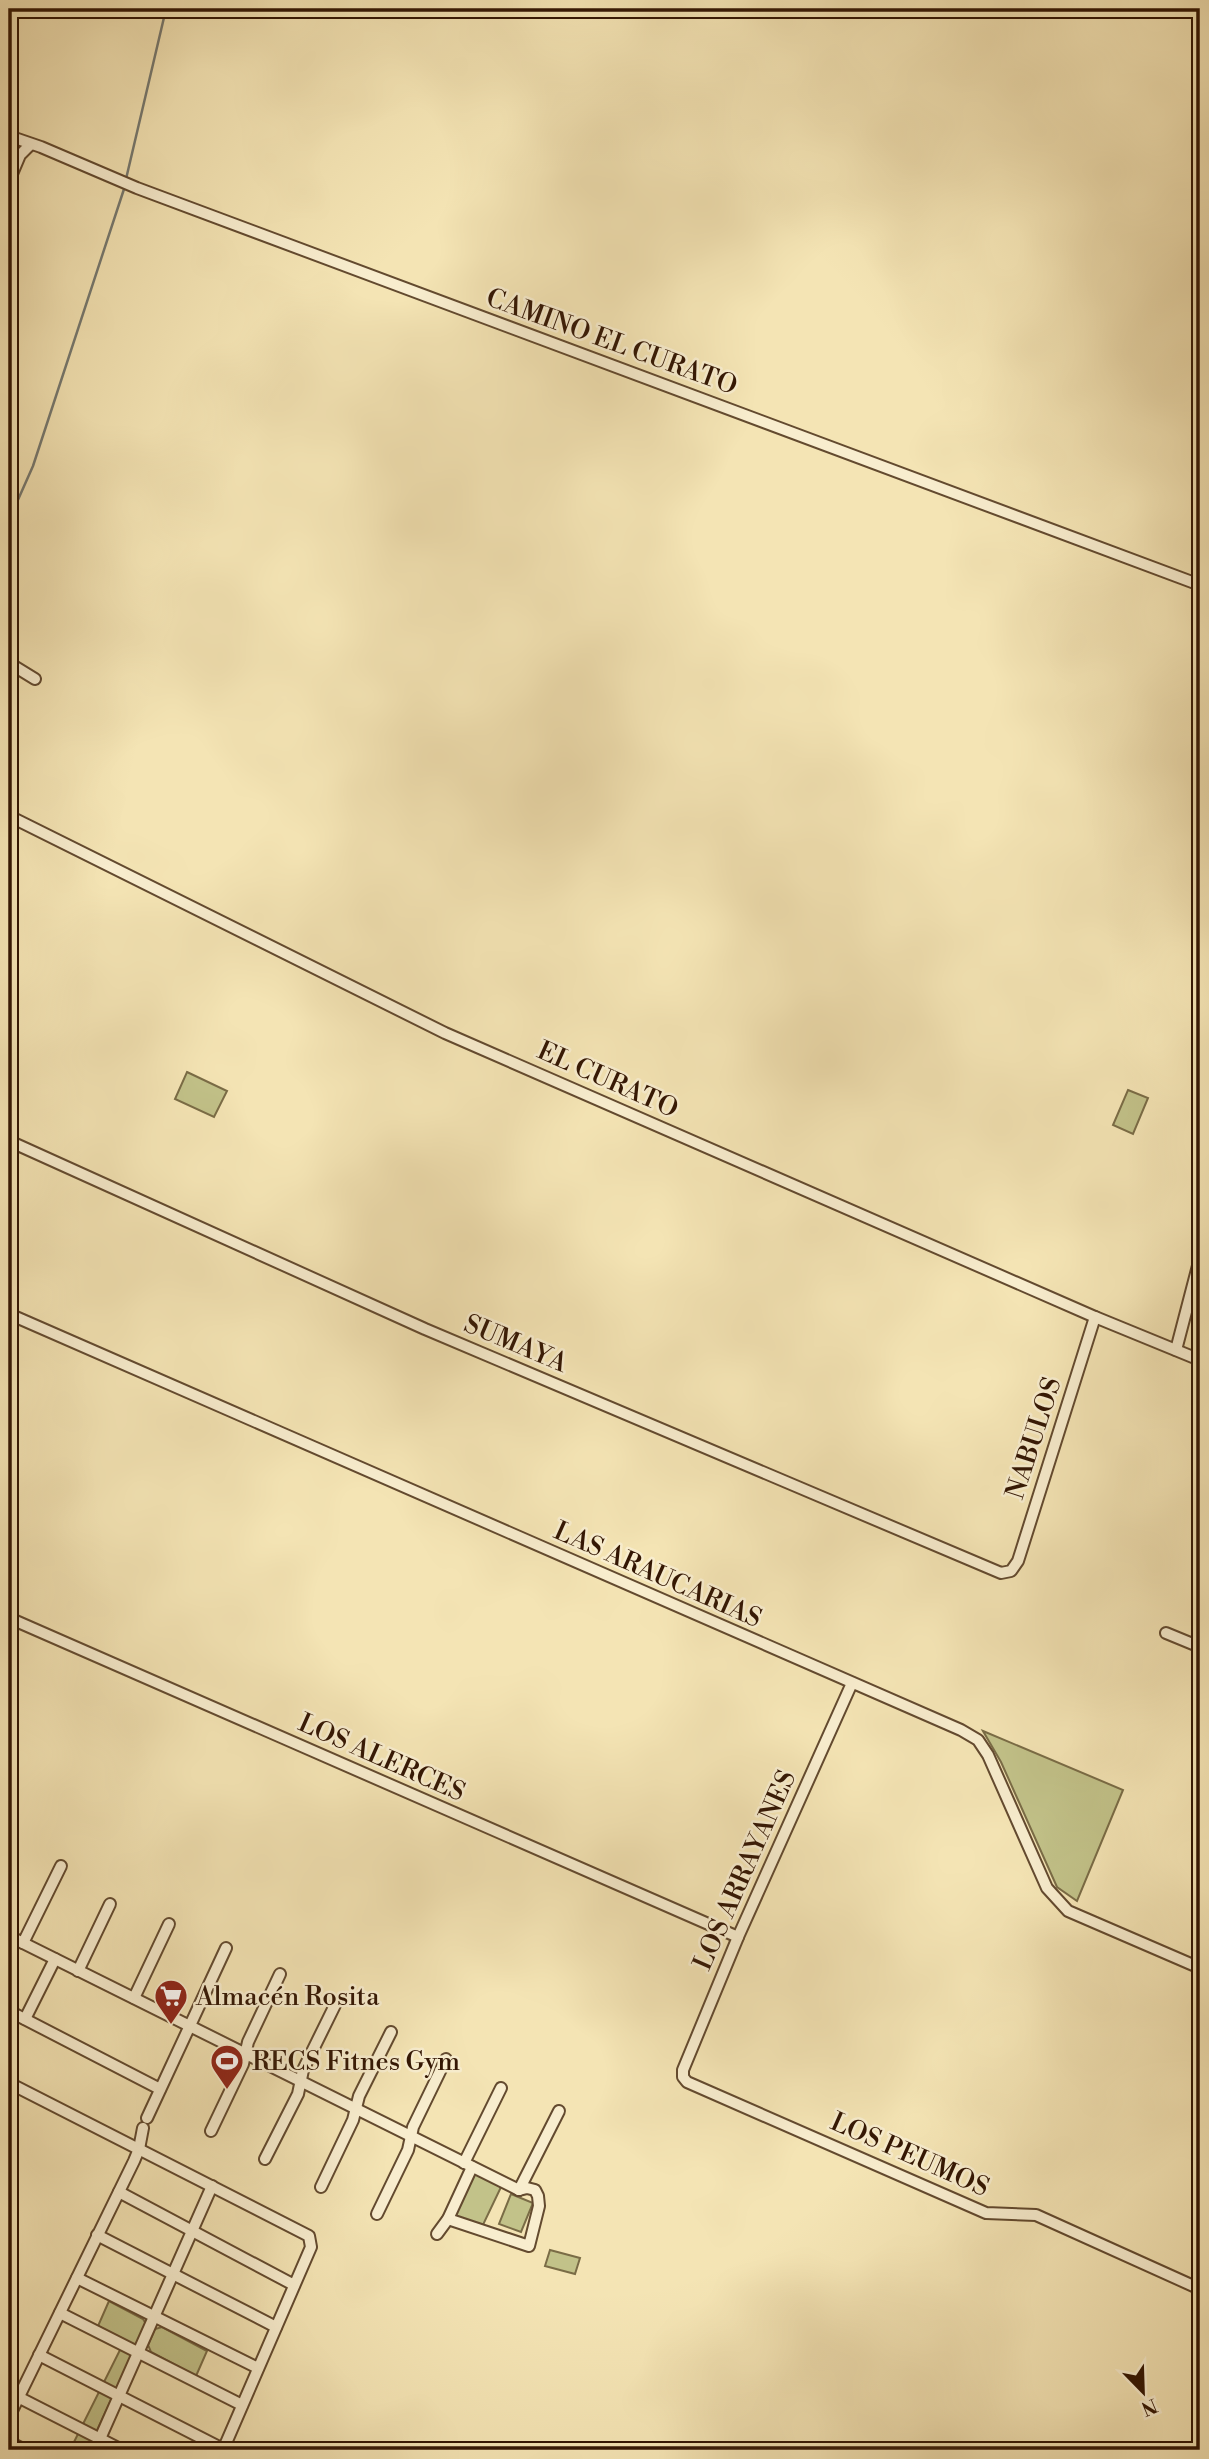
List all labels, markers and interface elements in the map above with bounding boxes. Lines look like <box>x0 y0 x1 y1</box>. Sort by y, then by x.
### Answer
street label: CAMINO EL CURATO <box>482 282 742 402</box>
street label: EL CURATO <box>532 1035 683 1125</box>
street label: SUMAYA <box>459 1308 573 1380</box>
street label: NABULOS <box>999 1373 1069 1503</box>
street label: LAS ARAUCARIAS <box>549 1515 766 1635</box>
street label: LOS ALERCES <box>293 1707 470 1809</box>
street label: LOS ARRAYANES <box>687 1766 803 1975</box>
supermarket icon: Almacén Rosita <box>152 1977 190 2026</box>
place label: Almacén Rosita <box>195 1981 380 2013</box>
sports icon: RECS Fitnes Gym <box>208 2042 246 2091</box>
place label: RECS Fitnes Gym <box>252 2046 460 2078</box>
street label: LOS PEUMOS <box>825 2106 994 2204</box>
north arrow <box>1108 2358 1178 2428</box>
text: N <box>1138 2393 1161 2421</box>

